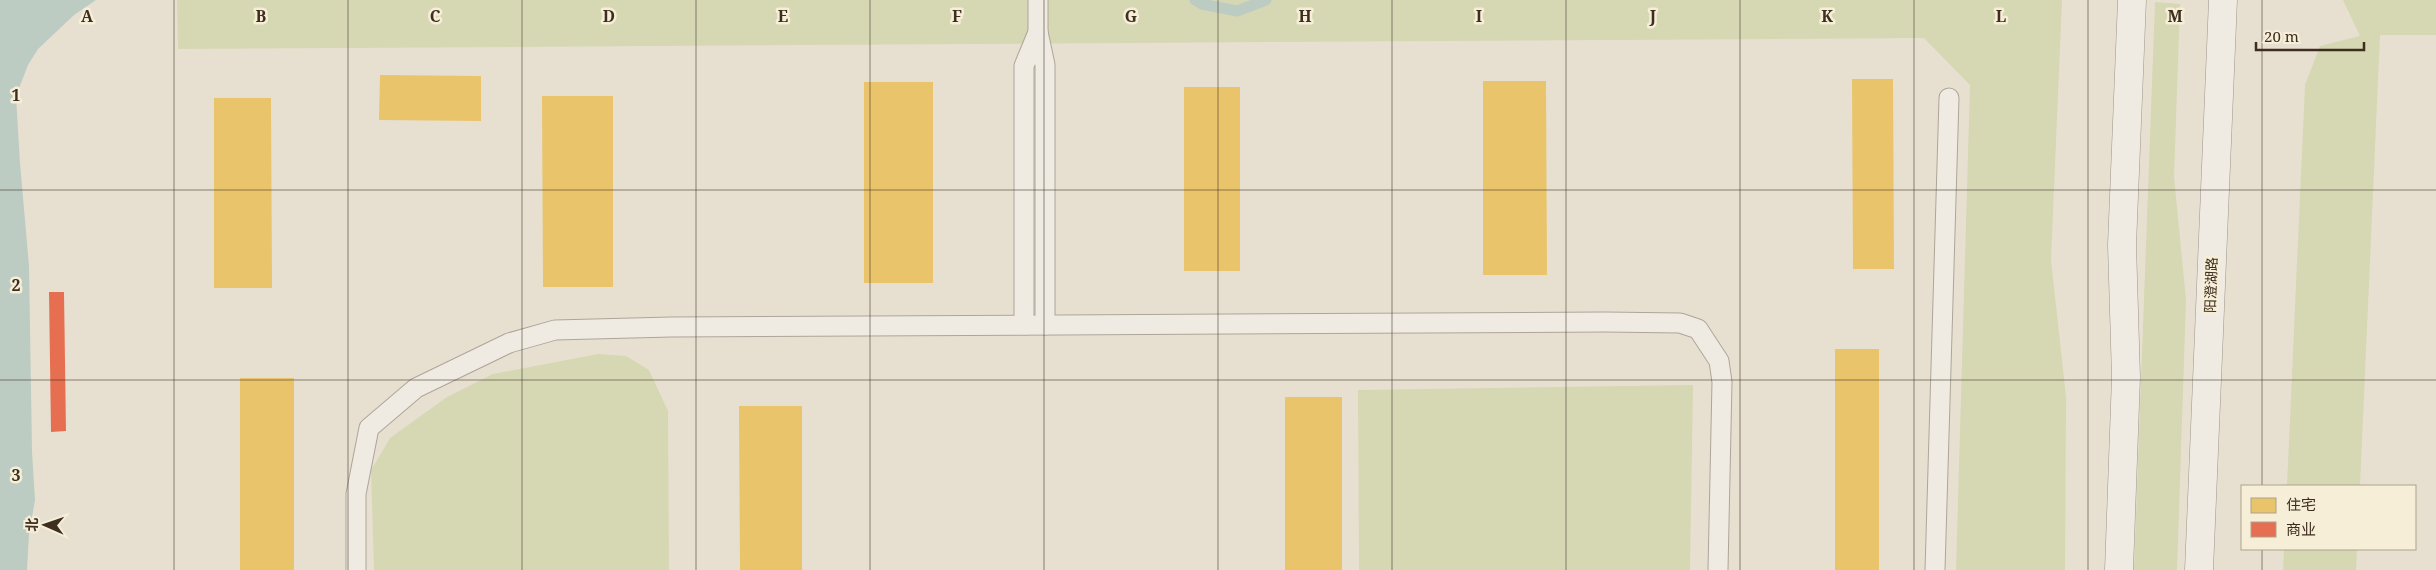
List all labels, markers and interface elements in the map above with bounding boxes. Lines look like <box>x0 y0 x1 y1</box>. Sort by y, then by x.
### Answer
text: A <box>81 5 94 27</box>
text: B <box>256 5 267 27</box>
text: C <box>430 5 441 27</box>
text: D <box>603 5 615 27</box>
text: E <box>778 5 788 27</box>
text: F <box>952 5 962 27</box>
text: G <box>1125 5 1137 27</box>
text: H <box>1298 5 1312 27</box>
text: I <box>1476 5 1482 27</box>
text: J <box>1649 5 1657 27</box>
text: K <box>1821 5 1833 27</box>
text: L <box>1996 5 2006 27</box>
text: M <box>2167 5 2183 27</box>
scale bar <box>2256 20 2364 52</box>
text: 20 m <box>2264 26 2299 46</box>
text: 1 <box>11 84 21 106</box>
street label: 阳澄湖路 <box>2200 257 2221 313</box>
text: 2 <box>11 274 21 296</box>
text: 3 <box>11 464 21 486</box>
legend <box>2241 485 2416 550</box>
text: 住宅 <box>2286 494 2316 514</box>
north arrow <box>20 500 70 550</box>
text: 北 <box>22 517 41 532</box>
text: 商业 <box>2286 519 2316 539</box>

